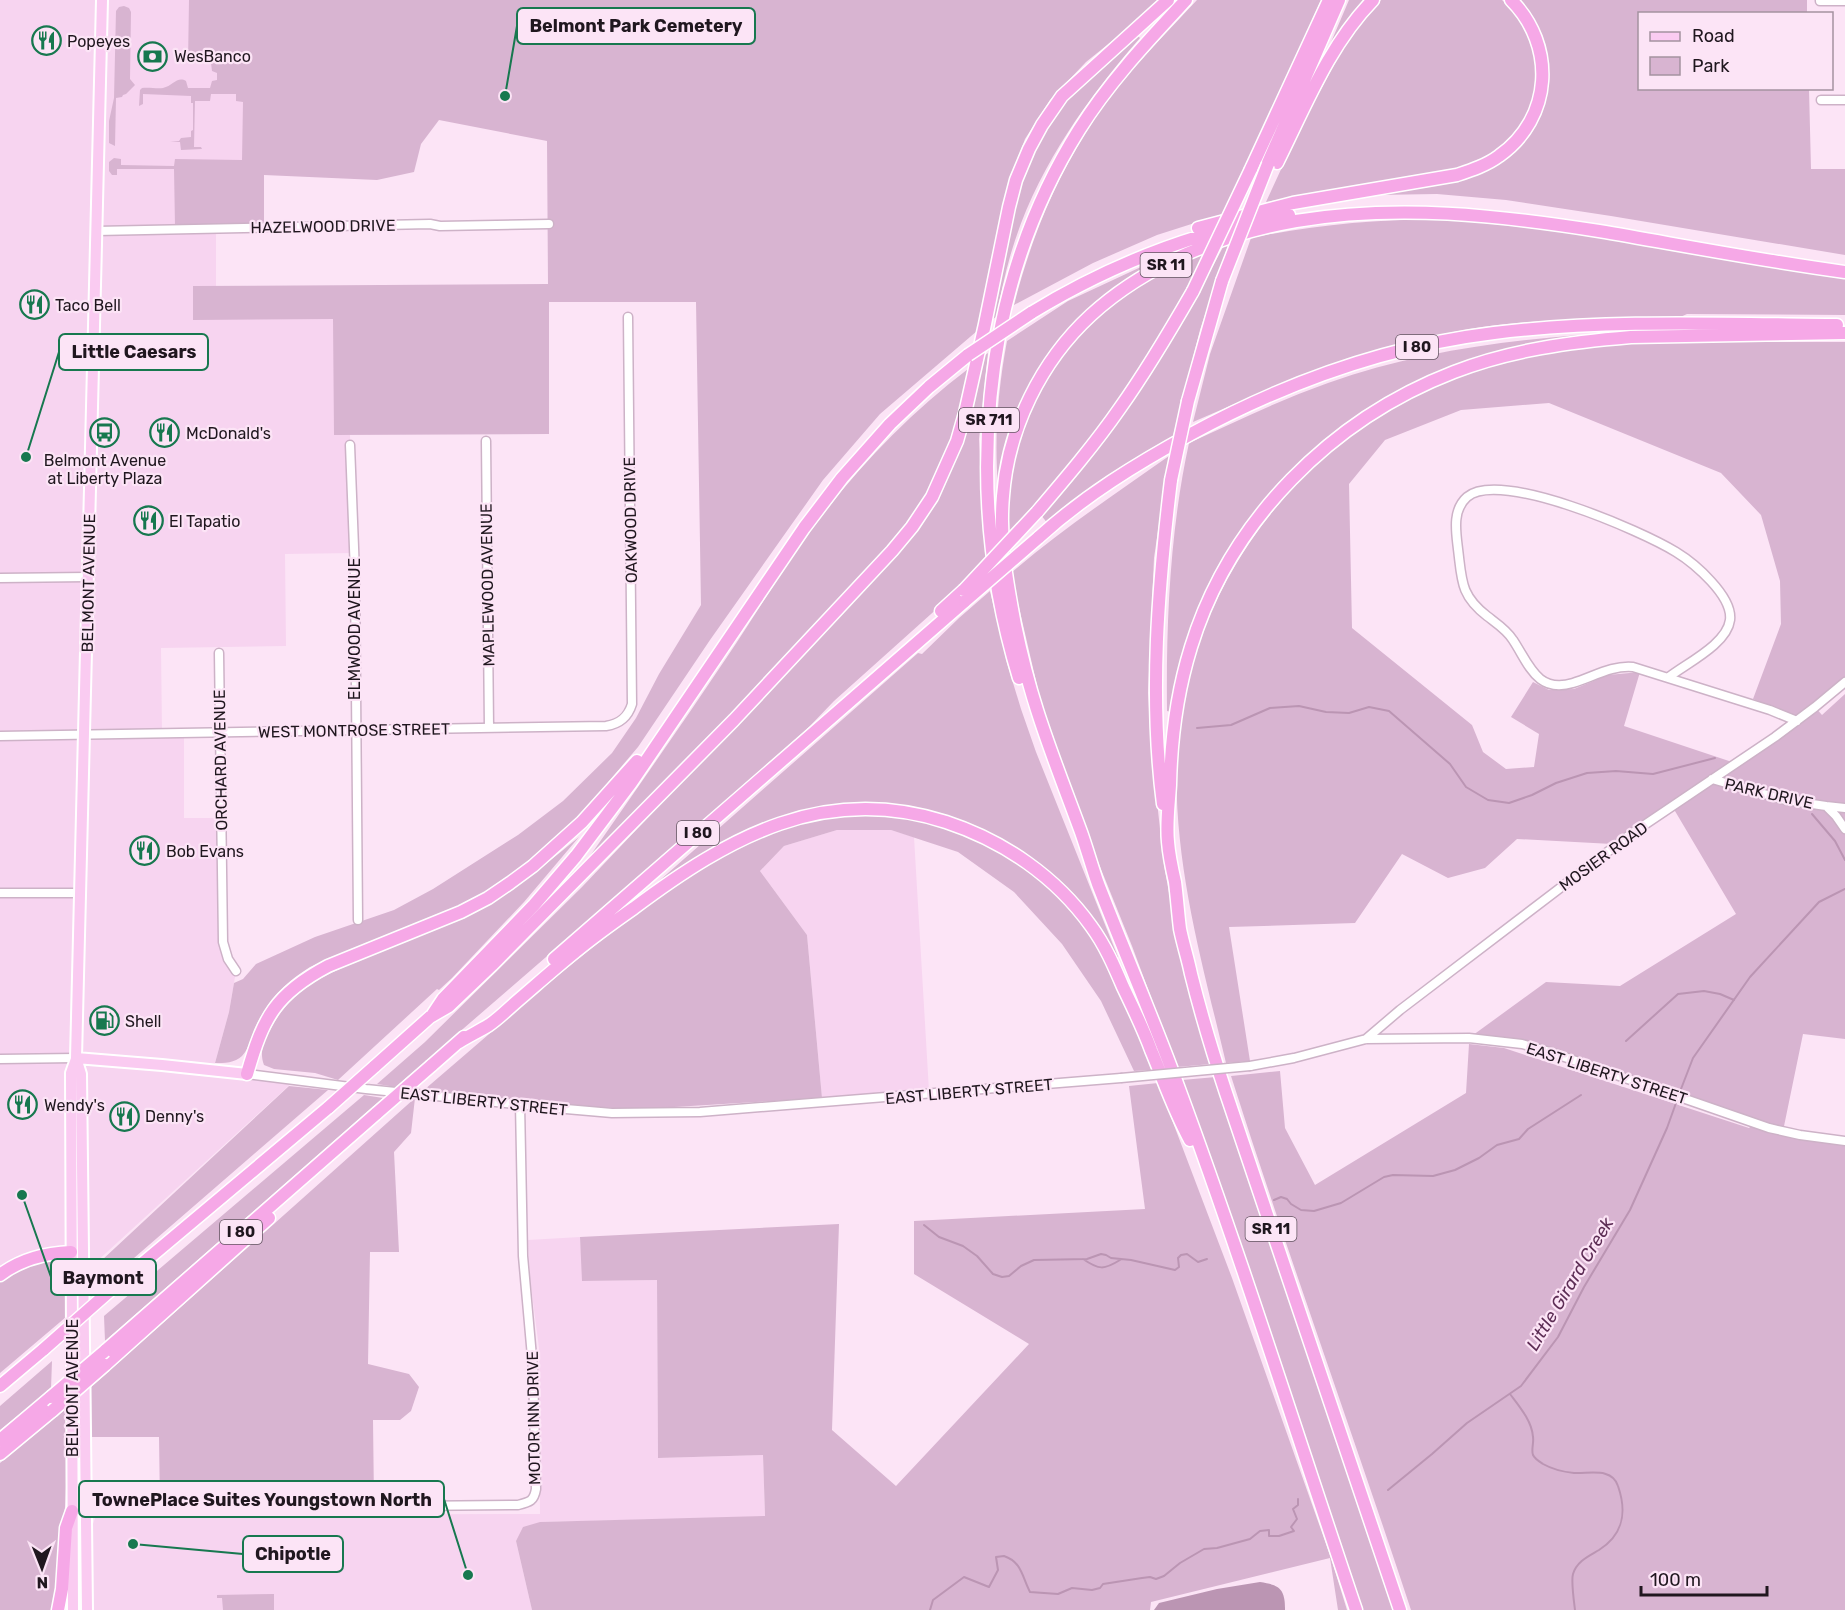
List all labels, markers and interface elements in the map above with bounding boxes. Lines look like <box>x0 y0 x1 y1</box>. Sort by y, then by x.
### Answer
callout: Belmont Park Cemetery <box>517 8 755 44</box>
legend <box>1638 12 1833 90</box>
text: Belmont Park Cemetery <box>529 15 743 37</box>
restaurant icon: Popeyes <box>30 25 62 57</box>
text: Road <box>1692 25 1735 47</box>
place label: Popeyes <box>67 32 130 51</box>
bank icon: WesBanco <box>137 40 169 72</box>
place label: WesBanco <box>174 47 251 66</box>
text: Park <box>1692 55 1730 77</box>
street label: HAZELWOOD DRIVE <box>250 216 396 237</box>
road number: SR 11 <box>1140 253 1192 277</box>
restaurant icon: Taco Bell <box>18 289 50 321</box>
place label: Taco Bell <box>55 296 121 315</box>
callout: Little Caesars <box>59 334 208 370</box>
road number: I 80 <box>1396 335 1438 359</box>
text: Little Caesars <box>71 341 197 363</box>
road number: SR 711 <box>959 408 1019 432</box>
bus stop icon: Belmont Avenue at Liberty Plaza <box>89 416 121 448</box>
restaurant icon: McDonald's <box>149 417 181 449</box>
place label: McDonald's <box>186 424 271 443</box>
place label: Belmont Avenue at Liberty Plaza <box>44 451 166 488</box>
street label: OAKWOOD DRIVE <box>620 457 641 583</box>
street label: MAPLEWOOD AVENUE <box>477 503 498 667</box>
restaurant icon: El Tapatio <box>132 505 164 537</box>
place label: El Tapatio <box>169 512 240 531</box>
street label: BELMONT AVENUE <box>78 514 99 652</box>
street label: ELMWOOD AVENUE <box>345 558 364 700</box>
street label: ORCHARD AVENUE <box>210 689 231 831</box>
street label: WEST MONTROSE STREET <box>258 719 450 742</box>
street label: PARK DRIVE <box>1723 774 1815 813</box>
street label: MOSIER ROAD <box>1555 818 1651 895</box>
road number: I 80 <box>677 821 719 845</box>
restaurant icon: Bob Evans <box>129 835 161 867</box>
place label: Bob Evans <box>166 842 244 861</box>
fuel station icon: Shell <box>88 1005 120 1037</box>
place label: Shell <box>125 1012 161 1031</box>
street label: EAST LIBERTY STREET <box>1524 1038 1690 1109</box>
street label: EAST LIBERTY STREET <box>884 1075 1054 1108</box>
street label: EAST LIBERTY STREET <box>399 1083 569 1120</box>
restaurant icon: Wendy's <box>7 1089 39 1121</box>
place label: Wendy's <box>44 1096 105 1115</box>
restaurant icon: Denny's <box>108 1100 140 1132</box>
place label: Denny's <box>145 1107 204 1126</box>
water label: Little Girard Creek <box>1522 1213 1619 1354</box>
road number: SR 11 <box>1246 1217 1296 1241</box>
road number: I 80 <box>220 1220 262 1244</box>
callout: Baymont <box>51 1259 156 1295</box>
text: Baymont <box>62 1267 144 1289</box>
street label: BELMONT AVENUE <box>63 1319 82 1457</box>
street label: MOTOR INN DRIVE <box>523 1351 544 1485</box>
callout: TownePlace Suites Youngstown North <box>79 1481 444 1517</box>
text: TownePlace Suites Youngstown North <box>92 1489 432 1511</box>
callout: Chipotle <box>243 1536 343 1572</box>
north arrow <box>12 1538 72 1598</box>
text: Chipotle <box>255 1543 331 1565</box>
scale bar <box>1641 1559 1767 1597</box>
text: 100 m <box>1650 1569 1701 1591</box>
text: N <box>36 1573 48 1592</box>

